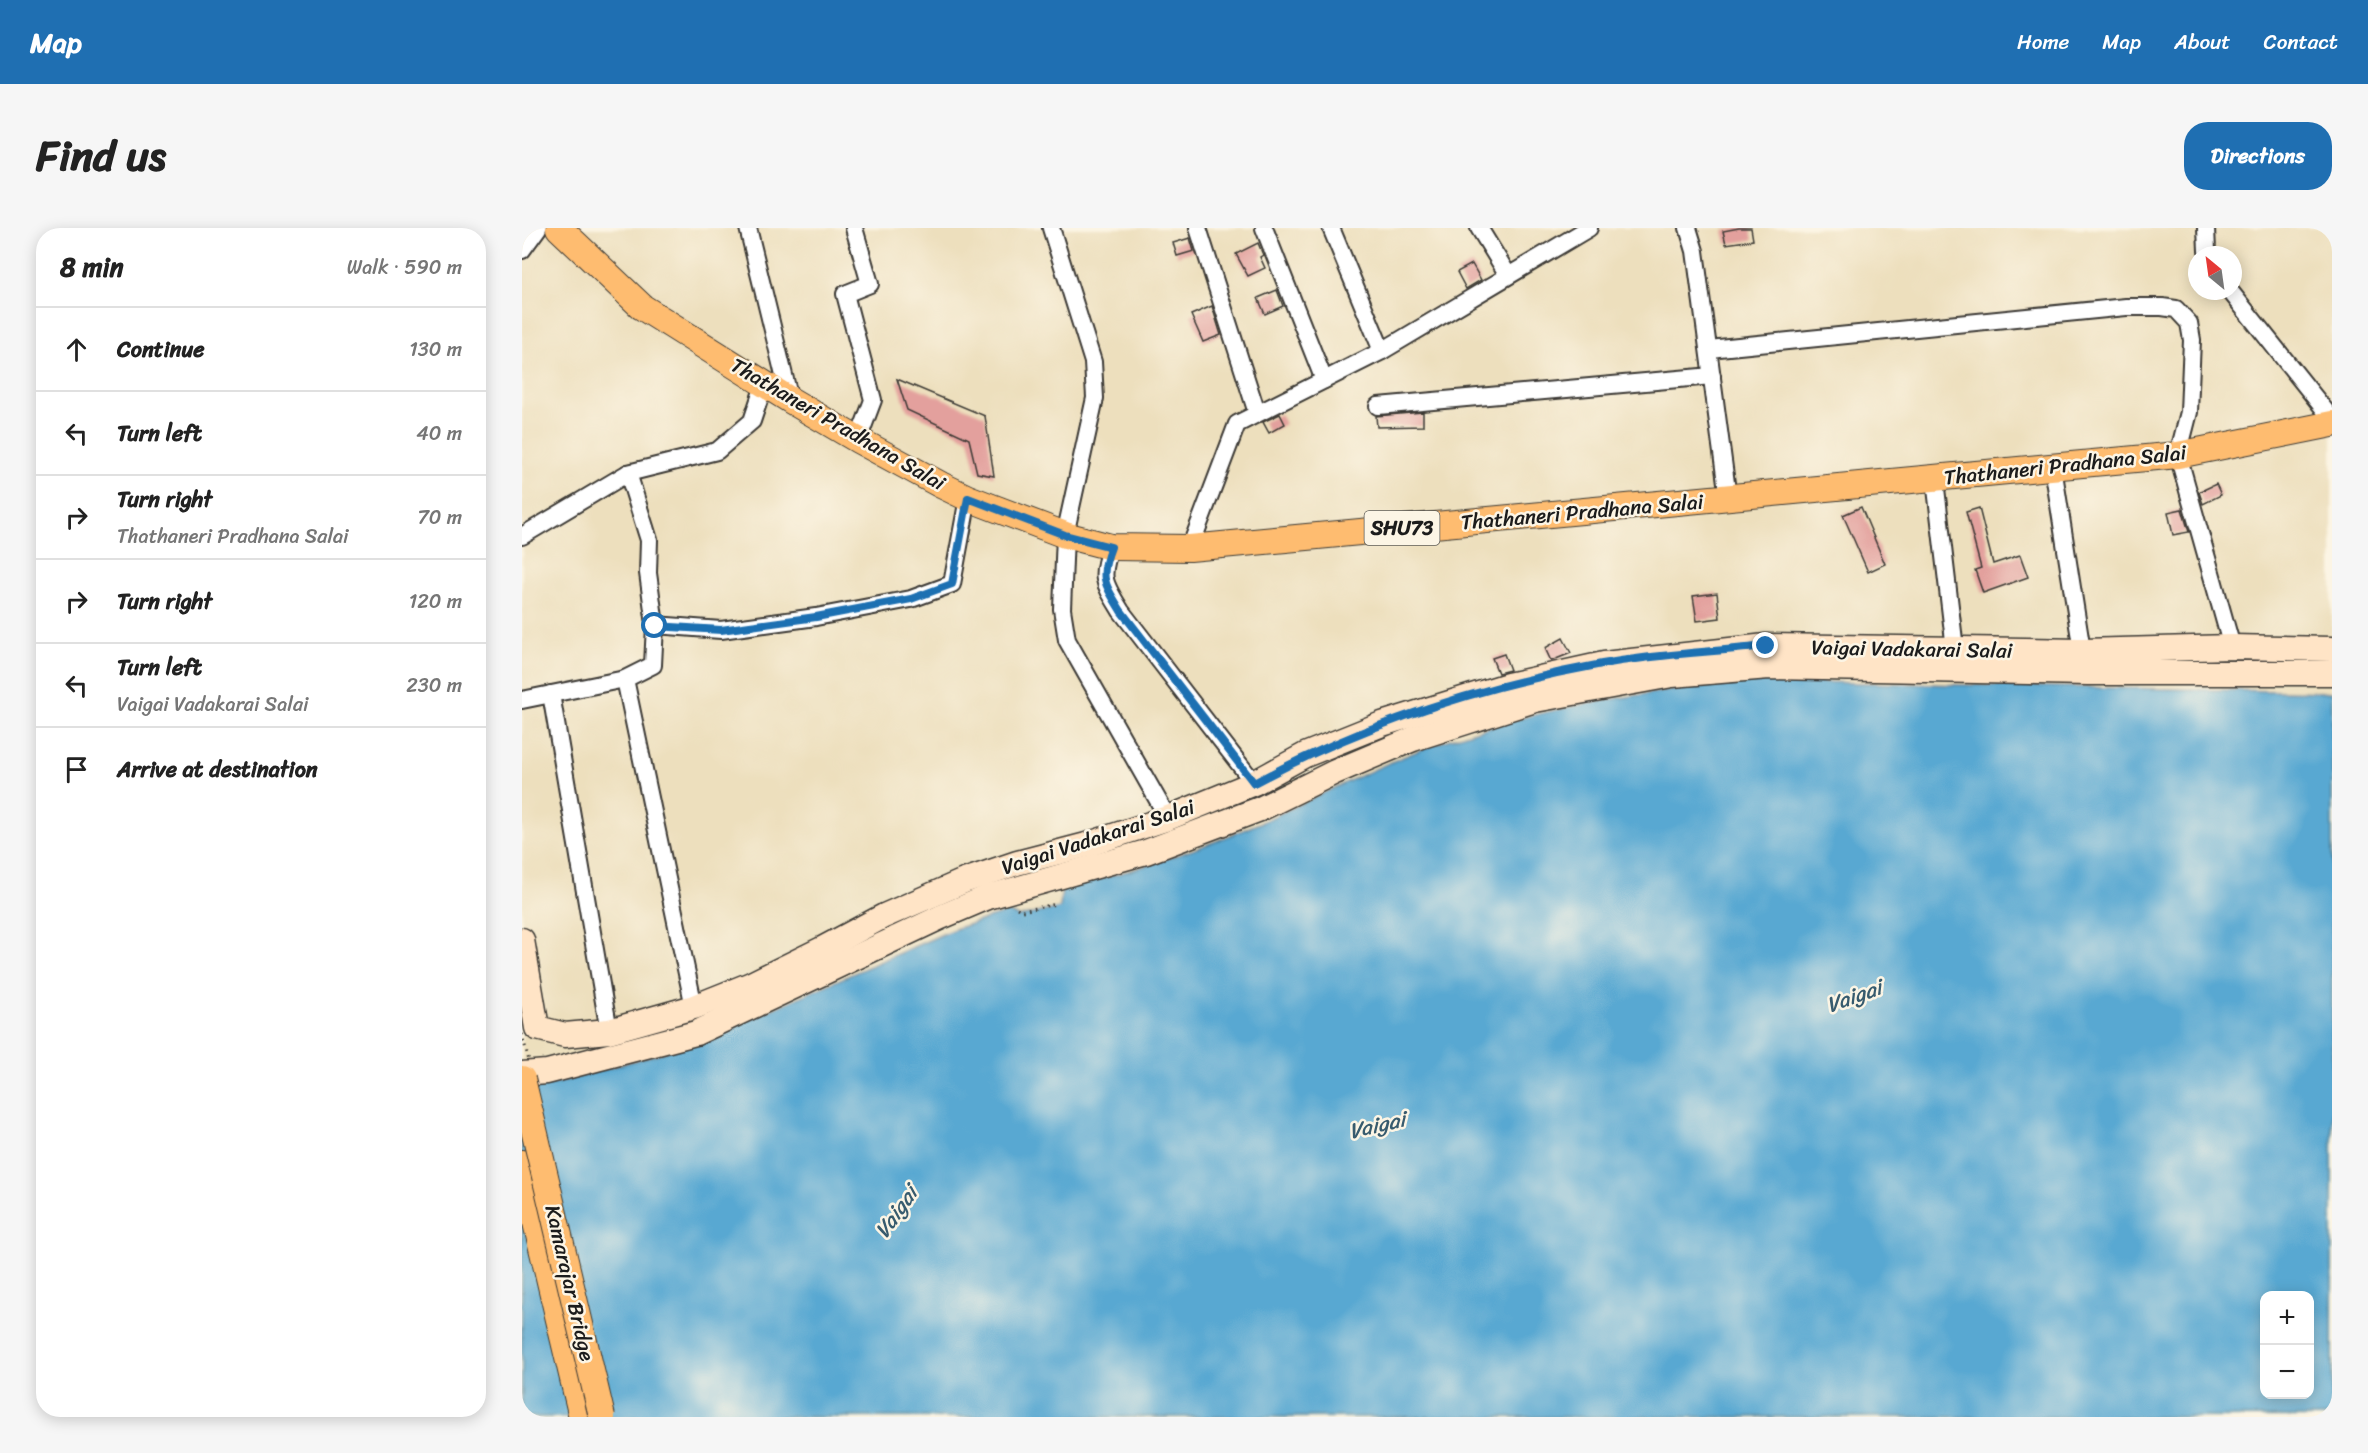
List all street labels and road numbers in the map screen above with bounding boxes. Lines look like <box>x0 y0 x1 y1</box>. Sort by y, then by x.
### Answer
street label: Thathaneri Pradhana Salai <box>723 347 954 502</box>
street label: Thathaneri Pradhana Salai <box>1942 433 2189 497</box>
street label: Thathaneri Pradhana Salai <box>1459 482 1706 542</box>
road number: SHU73 <box>1364 511 1440 545</box>
street label: Vaigai Vadakarai Salai <box>1811 628 2014 670</box>
street label: Vaigai Vadakarai Salai <box>997 787 1201 886</box>
street label: Kamarajar Bridge <box>534 1201 606 1365</box>

